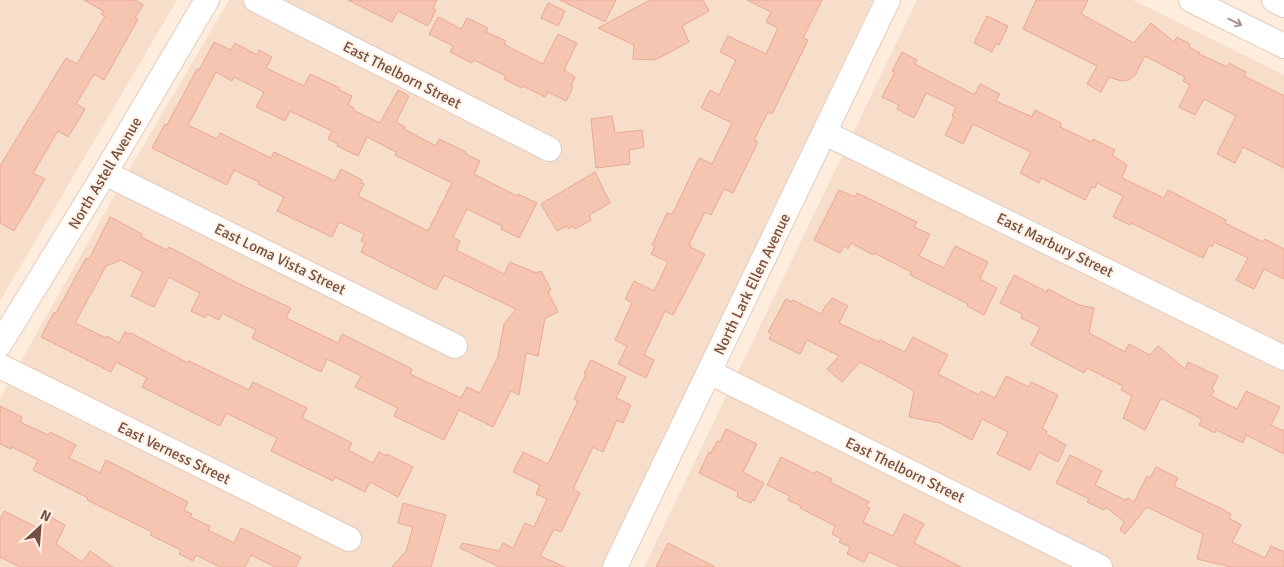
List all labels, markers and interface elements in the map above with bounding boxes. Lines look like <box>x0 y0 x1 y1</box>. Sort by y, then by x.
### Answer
one-way arrow <box>1227 17 1242 27</box>
street label: East Thelborn Street <box>340 37 464 113</box>
street label: North Astell Avenue <box>64 114 146 232</box>
street label: East Marbury Street <box>994 209 1116 281</box>
street label: North Lark Ellen Avenue <box>710 210 794 358</box>
street label: East Loma Vista Street <box>211 219 349 299</box>
street label: East Verness Street <box>115 418 233 488</box>
street label: East Thelborn Street <box>842 433 968 507</box>
north arrow <box>15 502 65 552</box>
text: N <box>37 506 54 526</box>

